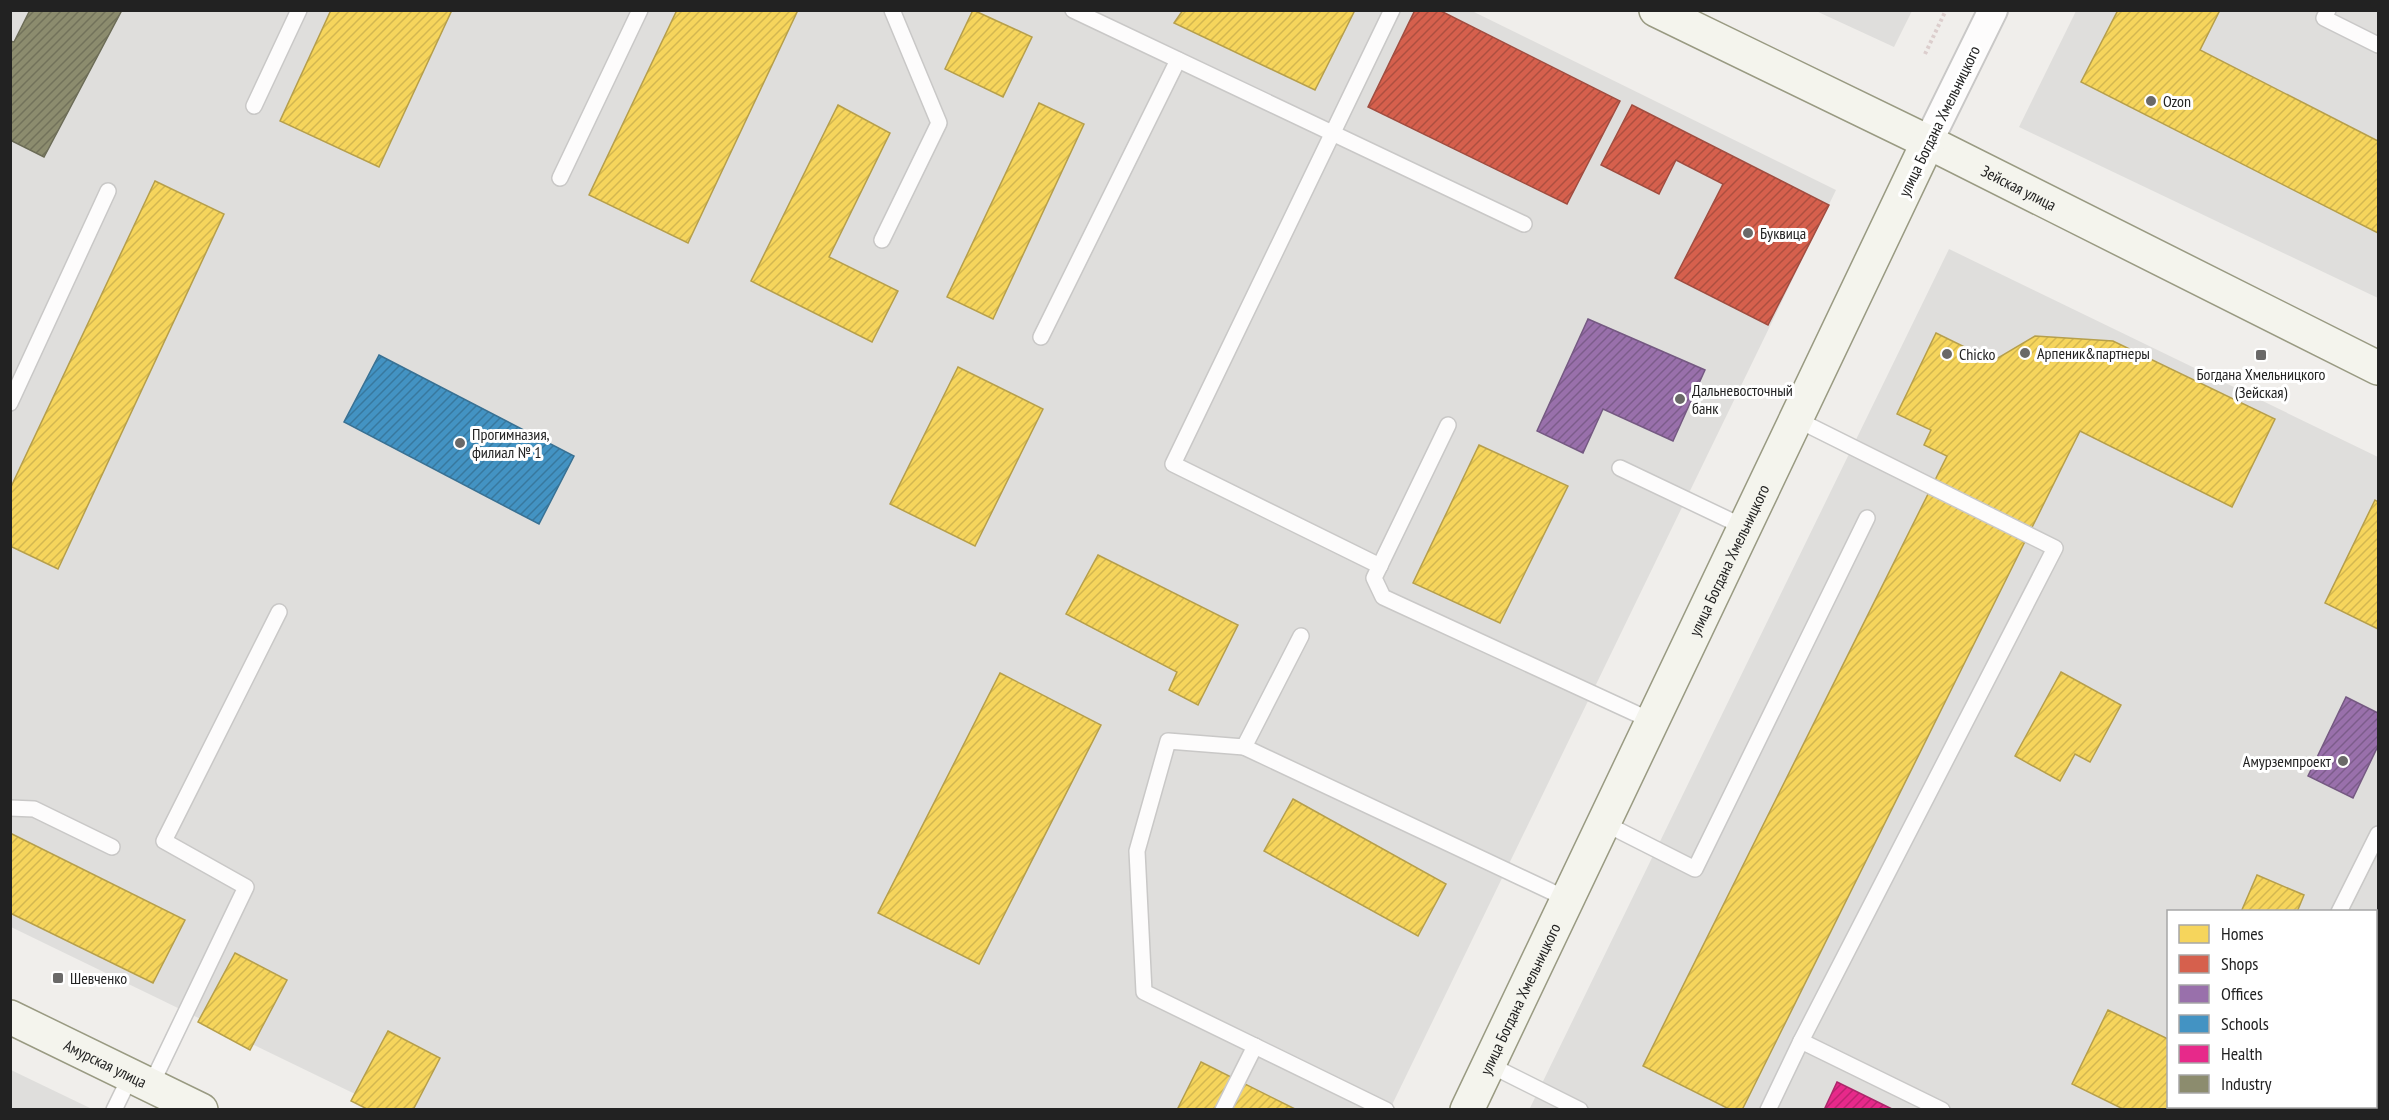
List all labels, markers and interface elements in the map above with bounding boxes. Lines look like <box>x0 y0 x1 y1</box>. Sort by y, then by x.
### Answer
street label: улица Богдана Хмельницкого <box>1894 42 1984 200</box>
place label: Ozon <box>2163 91 2191 111</box>
marker: Ozon <box>2144 94 2158 108</box>
street label: Зейская улица <box>1978 160 2060 215</box>
place label: Буквица <box>1760 223 1806 243</box>
marker: Буквица <box>1741 226 1755 240</box>
place label: Арпеник&партнеры <box>2037 343 2150 363</box>
place label: Chicko <box>1959 344 1996 364</box>
marker: Арпеник&партнеры <box>2018 346 2032 360</box>
marker: Chicko <box>1940 347 1954 361</box>
marker: Богдана Хмельницкого (Зейская) <box>2254 348 2268 362</box>
place label: Богдана Хмельницкого (Зейская) <box>2196 364 2326 402</box>
place label: Дальневосточный банк <box>1692 380 1793 418</box>
marker: Дальневосточный банк <box>1673 392 1687 406</box>
place label: Прогимназия, филиал № 1 <box>472 424 550 462</box>
marker: Прогимназия, филиал № 1 <box>453 436 467 450</box>
street label: улица Богдана Хмельницкого <box>1684 481 1773 639</box>
place label: Амурземпроект <box>2243 751 2332 771</box>
marker: Амурземпроект <box>2336 754 2350 768</box>
legend <box>2167 910 2377 1108</box>
street label: улица Богдана Хмельницкого <box>1475 920 1565 1078</box>
text: Homes <box>2221 922 2264 945</box>
text: Shops <box>2221 952 2258 975</box>
place label: Шевченко <box>70 968 127 988</box>
marker: Шевченко <box>51 971 65 985</box>
text: Offices <box>2221 982 2263 1005</box>
text: Schools <box>2221 1012 2269 1035</box>
street label: Амурская улица <box>61 1035 150 1092</box>
text: Health <box>2221 1042 2262 1065</box>
text: Industry <box>2221 1072 2272 1095</box>

